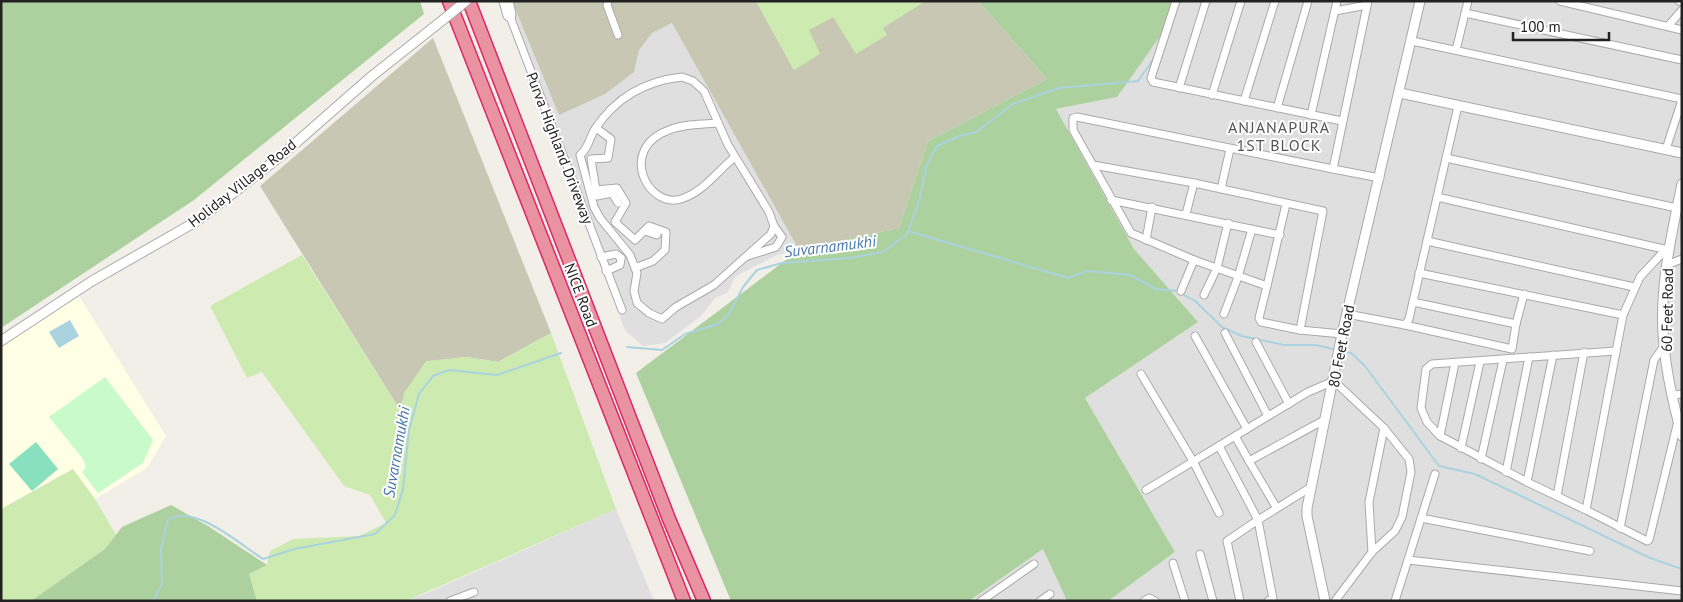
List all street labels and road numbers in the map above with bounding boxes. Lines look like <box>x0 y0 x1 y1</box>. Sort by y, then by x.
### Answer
street label: Purva Highland Driveway <box>522 69 598 227</box>
street label: Holiday Village Road <box>184 135 300 231</box>
street label: NICE Road <box>560 260 602 330</box>
street label: 60 Feet Road <box>1657 268 1677 352</box>
street label: 80 Feet Road <box>1324 303 1358 389</box>

